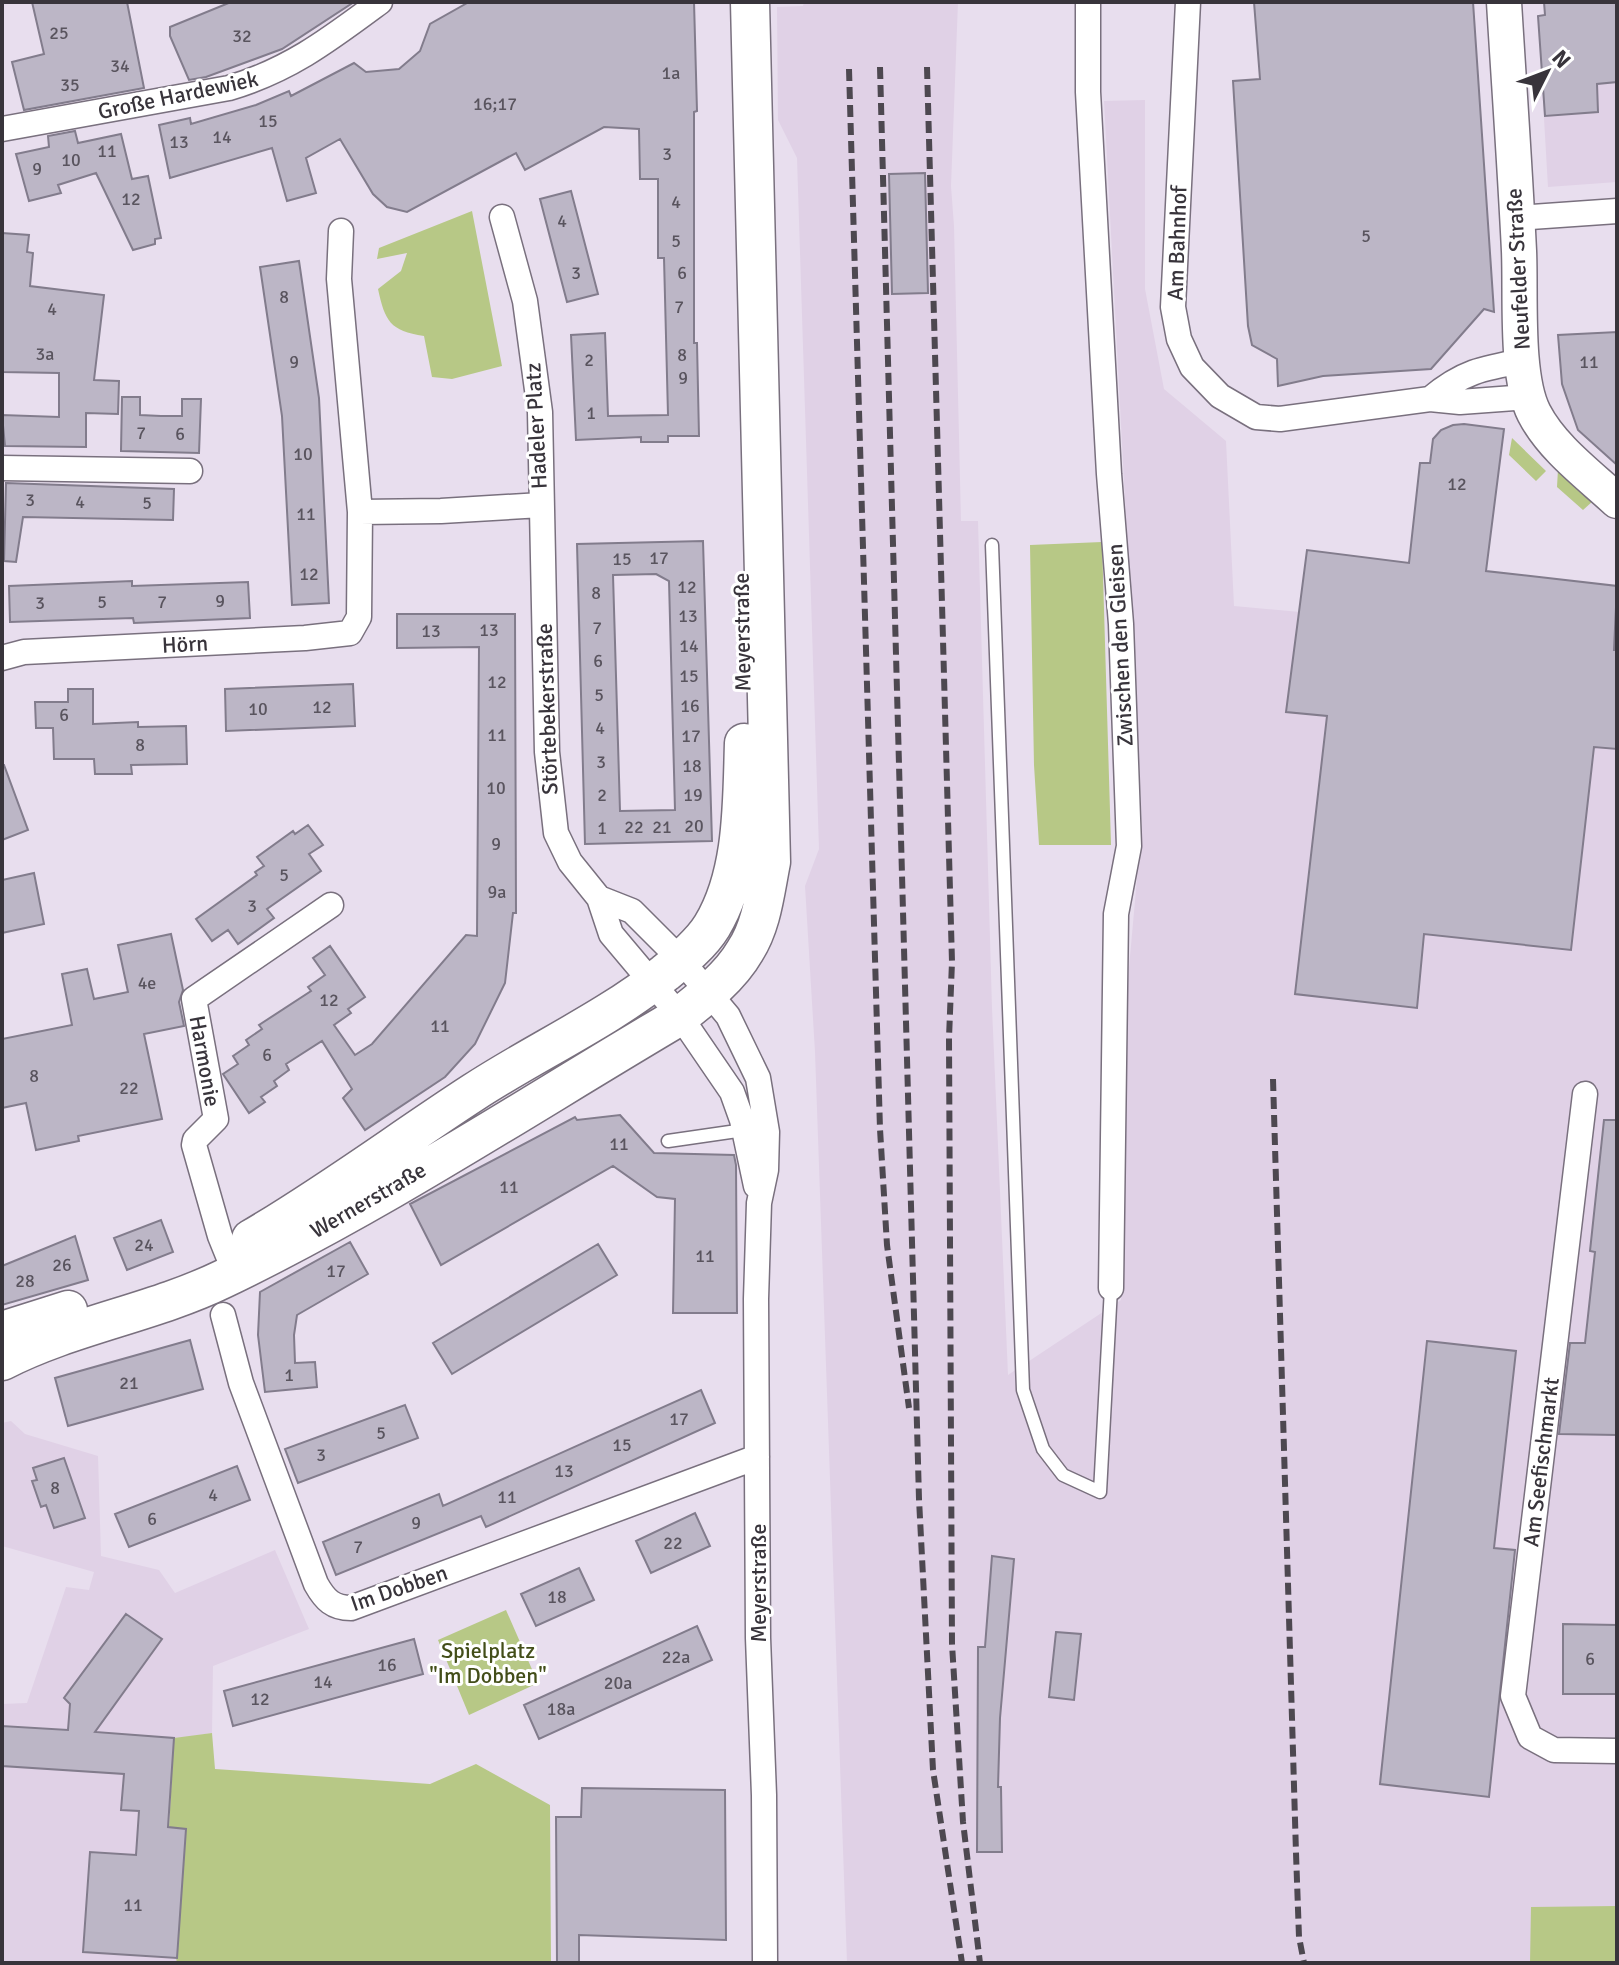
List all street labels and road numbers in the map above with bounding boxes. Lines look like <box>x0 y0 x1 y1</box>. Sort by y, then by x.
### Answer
street label: Große Hardewiek <box>95 65 261 125</box>
street label: Am Bahnhof <box>1162 183 1193 301</box>
street label: Neufelder Straße <box>1500 187 1536 351</box>
street label: Hadeler Platz <box>519 362 553 490</box>
street label: Zwischen den Gleisen <box>1101 543 1139 747</box>
street label: Meyerstraße <box>727 572 757 692</box>
street label: Störtebekerstraße <box>531 623 563 795</box>
street label: Hörn <box>161 629 209 659</box>
street label: Harmonie <box>184 1013 226 1109</box>
street label: Wernerstraße <box>305 1156 431 1244</box>
street label: Am Seefischmarkt <box>1517 1376 1565 1548</box>
street label: Meyerstraße <box>745 1524 772 1642</box>
street label: Im Dobben <box>347 1559 451 1617</box>

